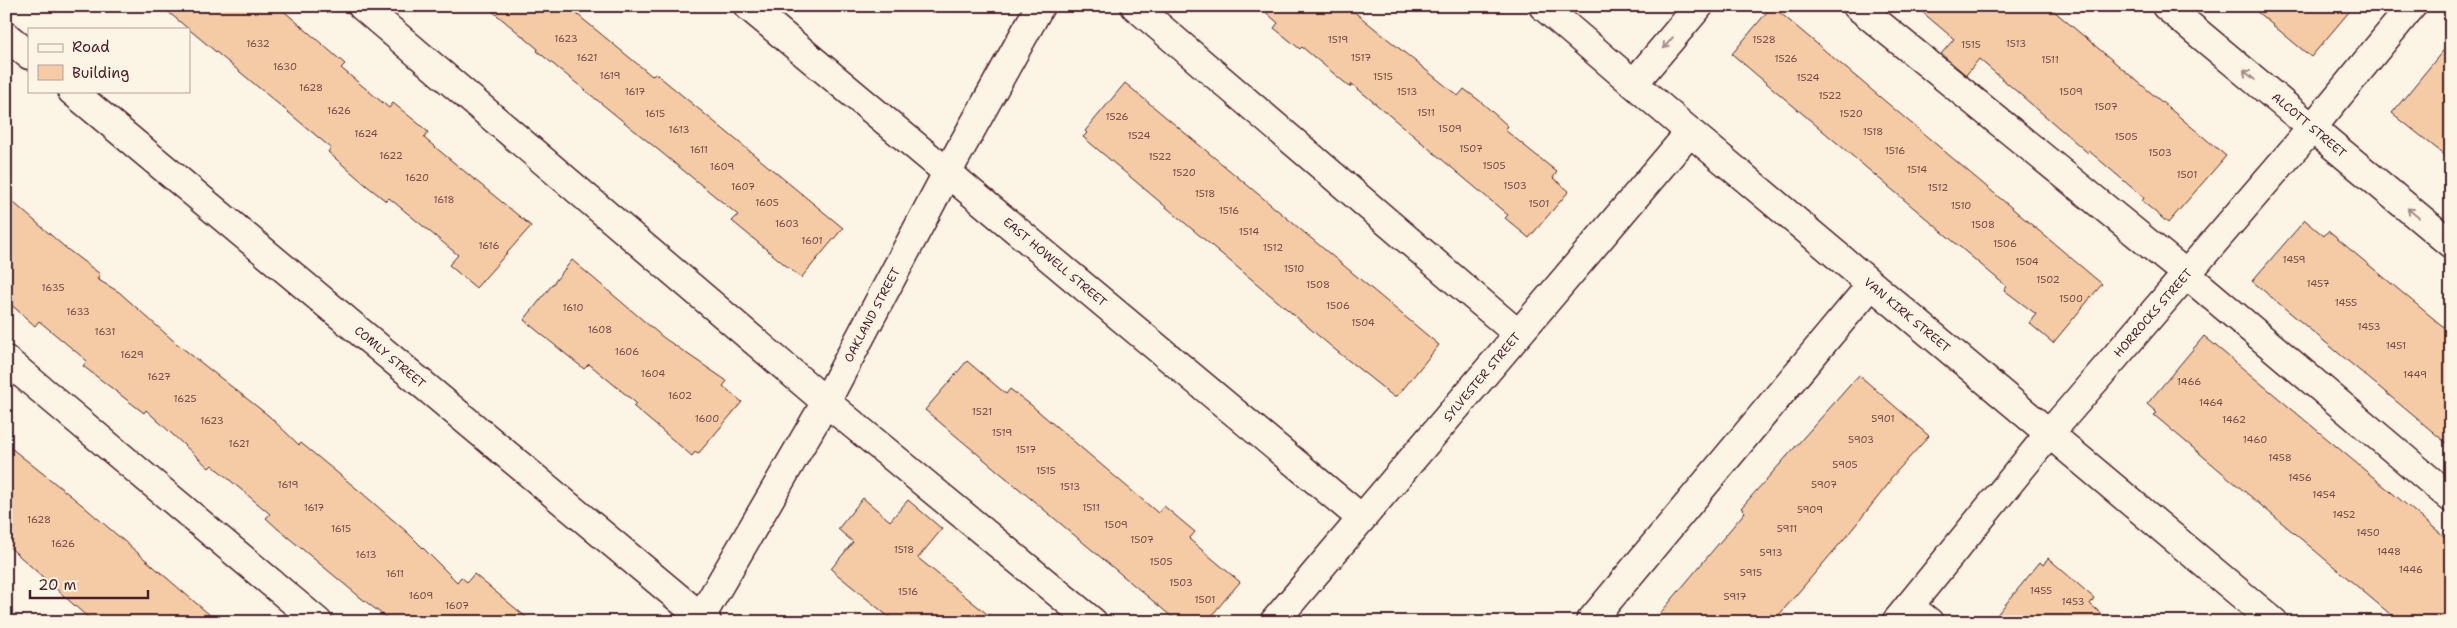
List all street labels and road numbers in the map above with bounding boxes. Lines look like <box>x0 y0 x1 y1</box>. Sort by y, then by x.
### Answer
street label: ALCOTT STREET <box>2268 89 2350 161</box>
street label: EAST HOWELL STREET <box>1000 214 1111 311</box>
street label: OAKLAND STREET <box>840 264 904 365</box>
street label: HORROCKS STREET <box>2110 265 2196 361</box>
street label: VAN KIRK STREET <box>1860 274 1954 356</box>
street label: COMLY STREET <box>351 322 429 392</box>
street label: SYLVESTER STREET <box>1440 329 1524 425</box>

